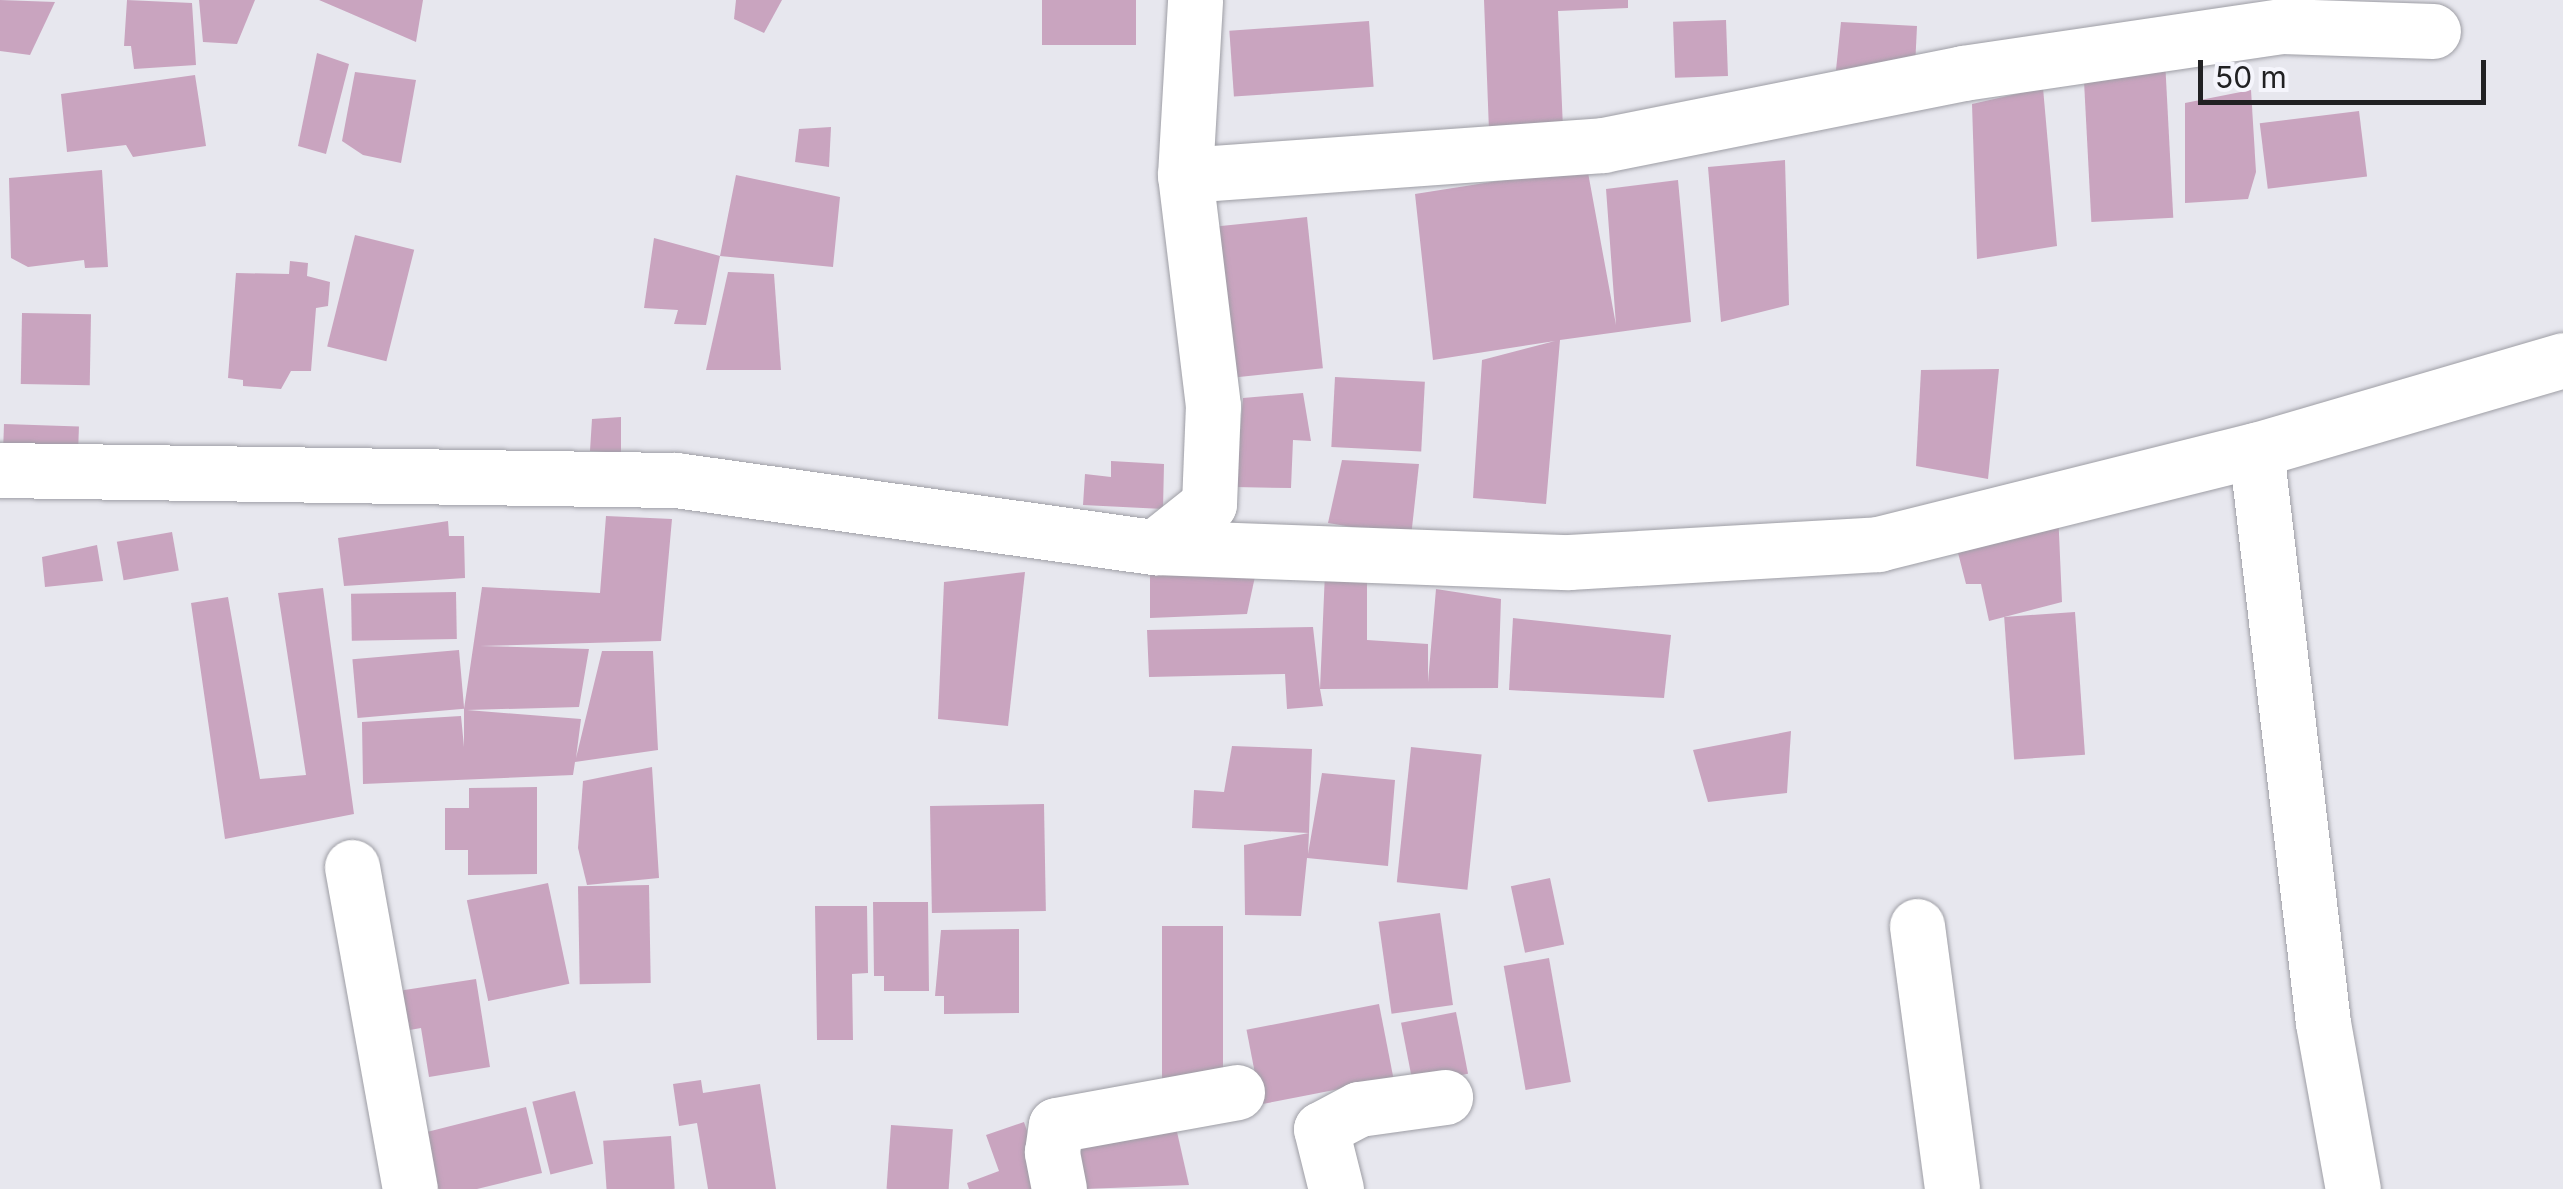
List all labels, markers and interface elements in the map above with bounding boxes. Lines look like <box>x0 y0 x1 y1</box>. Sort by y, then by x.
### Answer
scale bar <box>2203 40 2490 102</box>
text: 50 m <box>2215 59 2287 95</box>

